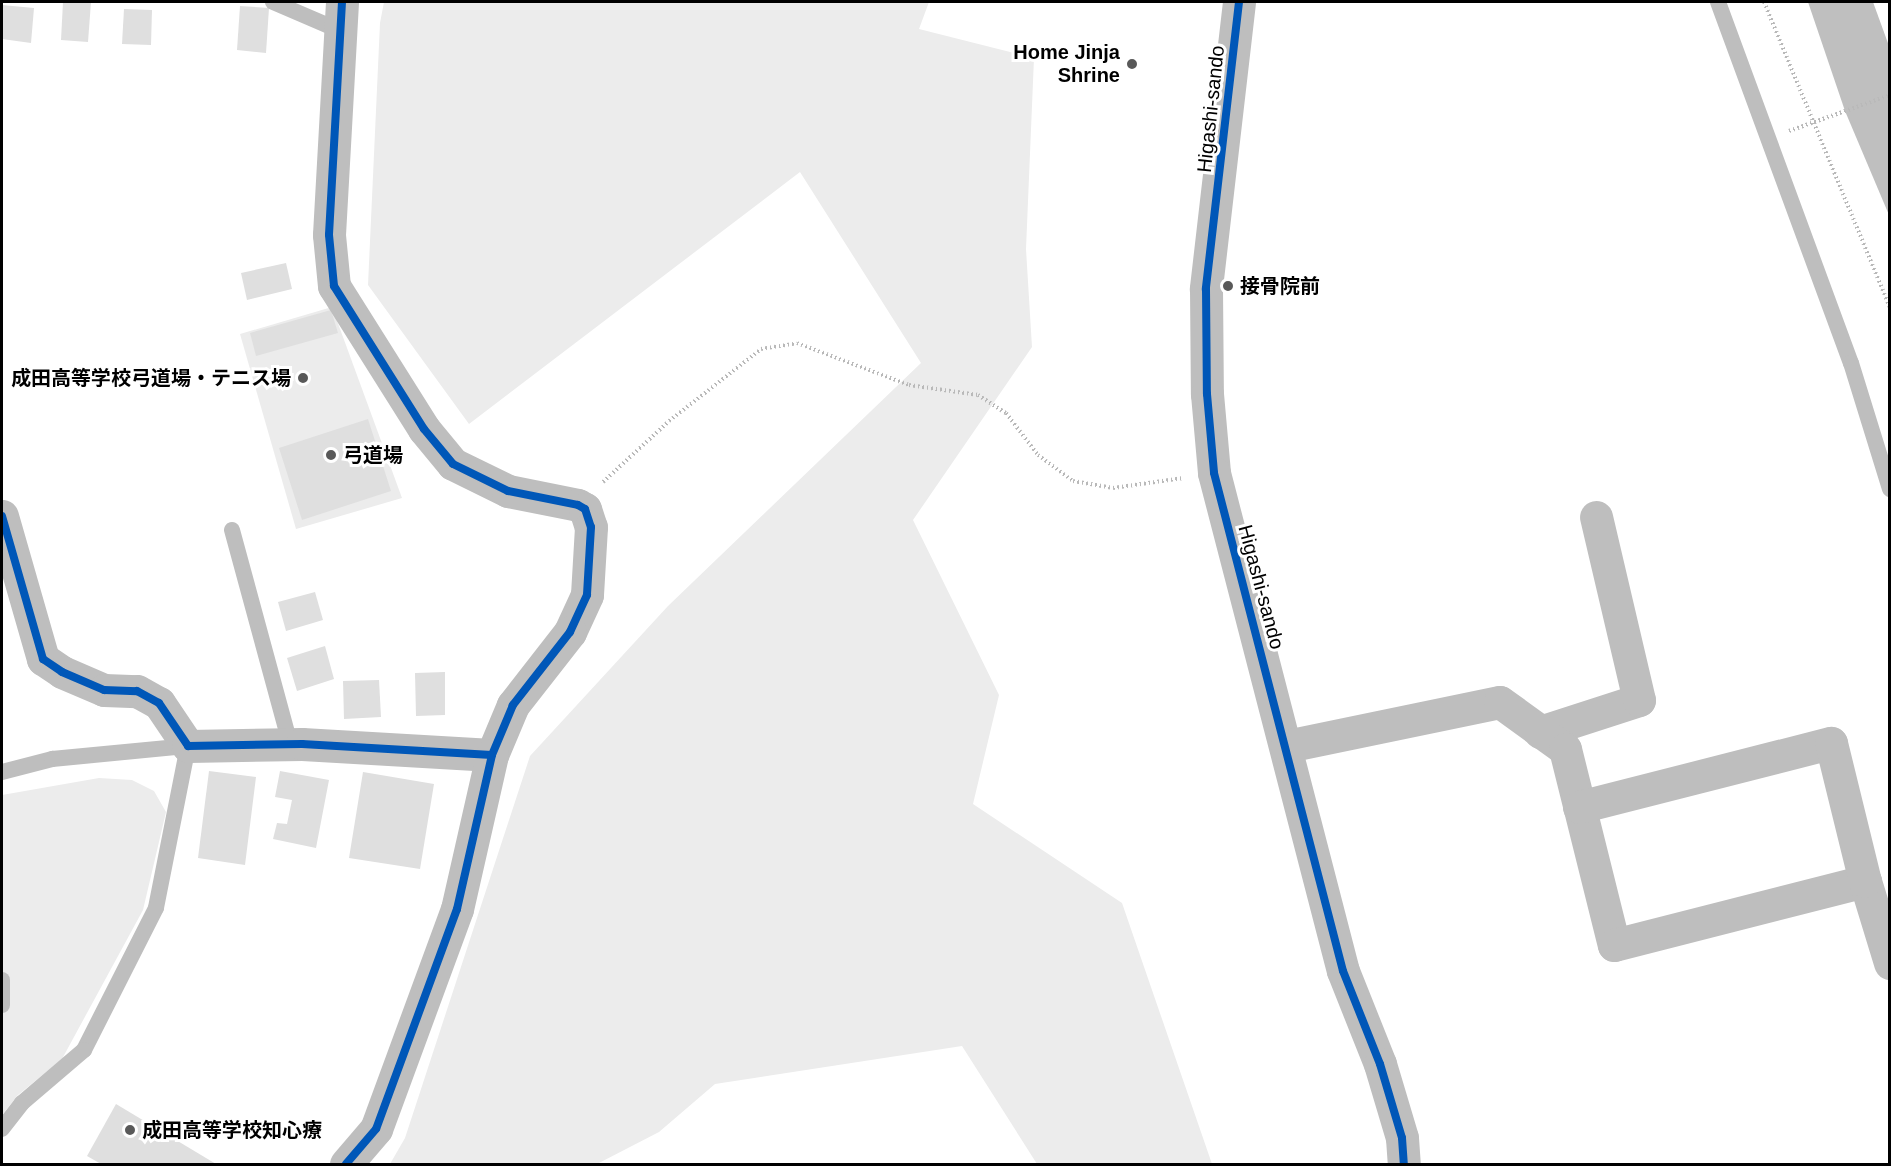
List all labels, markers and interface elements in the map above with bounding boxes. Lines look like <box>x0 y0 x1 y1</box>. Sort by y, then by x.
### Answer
place label: Home Jinja Shrine <box>1013 40 1120 87</box>
street label: Higashi-sando <box>1192 44 1230 174</box>
marker: Home Jinja Shrine <box>1125 57 1139 71</box>
place label: 接骨院前 <box>1240 274 1320 298</box>
marker: 接骨院前 <box>1221 279 1235 293</box>
place label: 成田高等学校弓道場・テニス場 <box>11 366 291 390</box>
marker: 成田高等学校弓道場・テニス場 <box>296 371 310 385</box>
place label: 弓道場 <box>343 443 403 467</box>
marker: 弓道場 <box>324 448 338 462</box>
street label: Higashi-sando <box>1233 522 1289 652</box>
place label: 成田高等学校知心療 <box>142 1118 322 1142</box>
marker: 成田高等学校知心療 <box>123 1123 137 1137</box>

